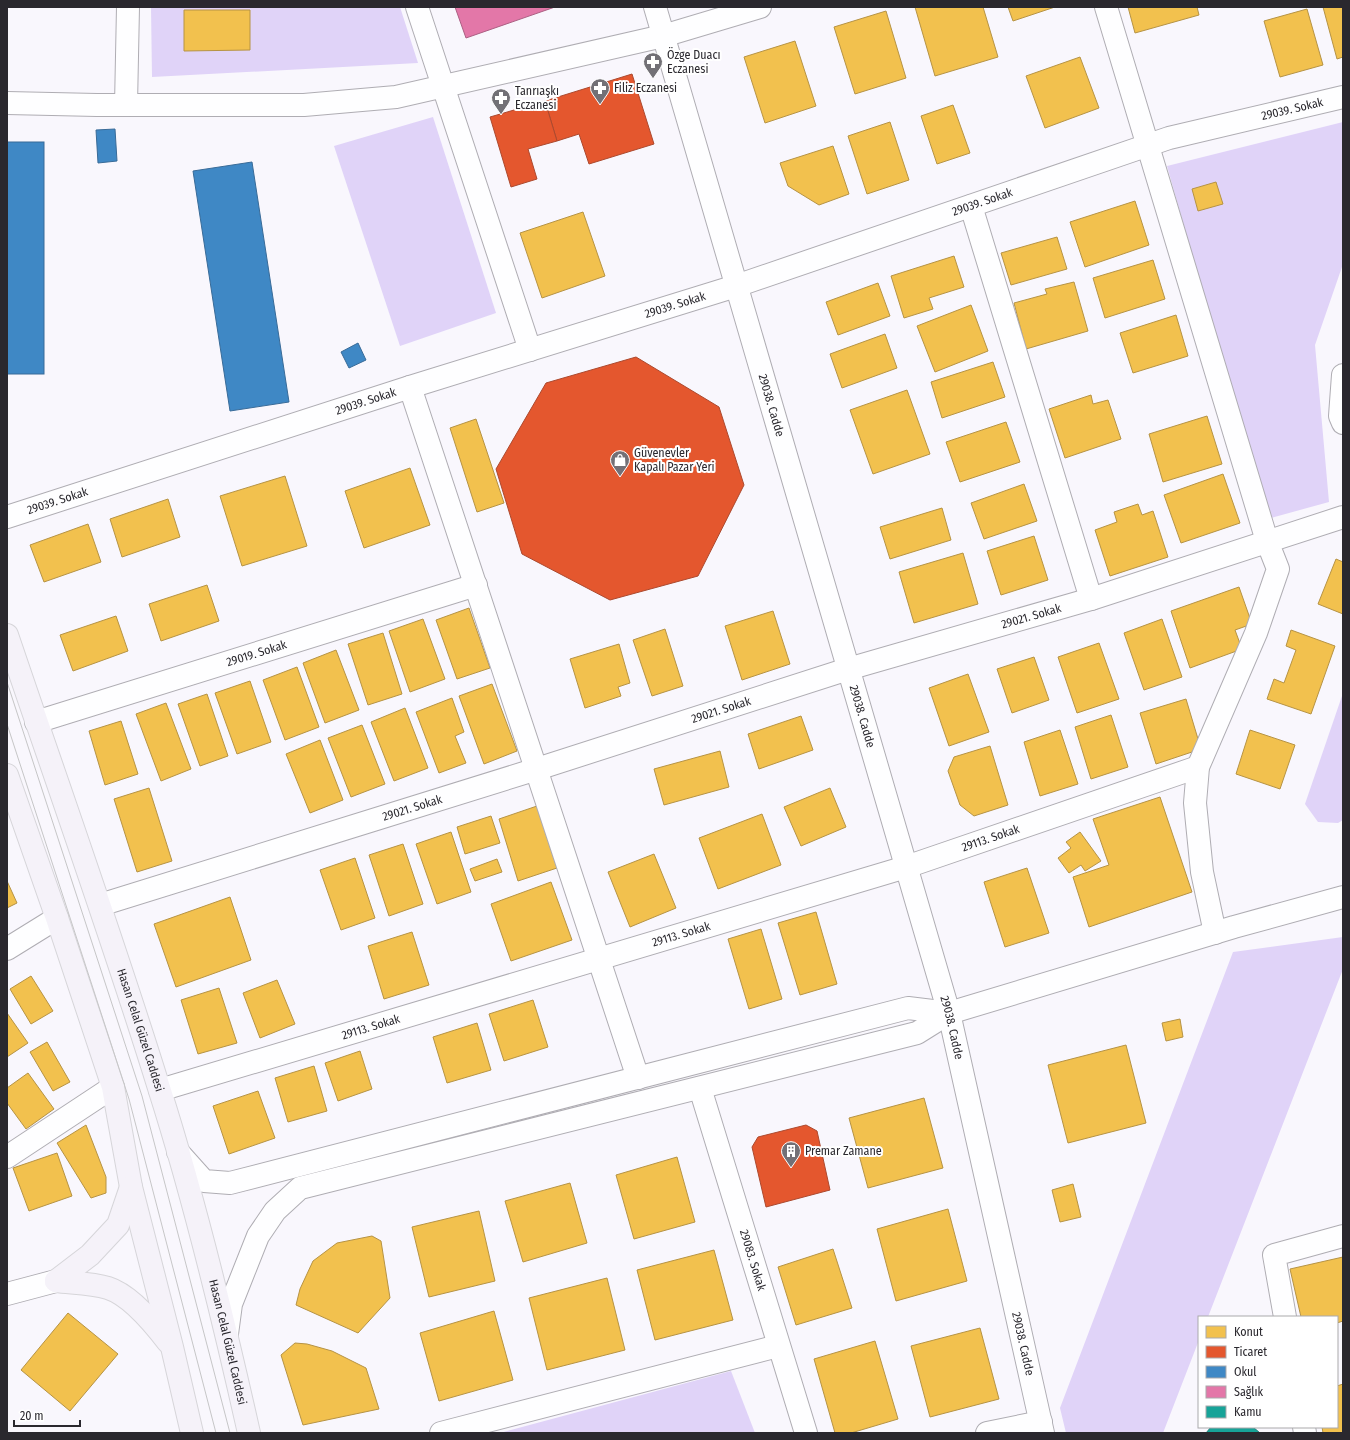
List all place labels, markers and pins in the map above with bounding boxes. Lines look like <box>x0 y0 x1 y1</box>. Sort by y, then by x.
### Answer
place label: Özge Duacı Eczanesi <box>667 46 721 76</box>
pharmacy icon: Özge Duacı Eczanesi <box>642 51 664 79</box>
pharmacy icon: Filiz Eczanesi <box>589 77 611 105</box>
place label: Filiz Eczanesi <box>614 81 677 95</box>
place label: Tanrıaşkı Eczanesi <box>515 84 559 112</box>
pharmacy icon: Tanrıaşkı Eczanesi <box>490 87 512 115</box>
place label: Güvenevler Kapalı Pazar Yeri <box>634 446 715 474</box>
shop icon: Güvenevler Kapalı Pazar Yeri <box>609 449 631 477</box>
building icon: Premar Zamane <box>780 1140 802 1168</box>
place label: Premar Zamane <box>805 1144 882 1158</box>

